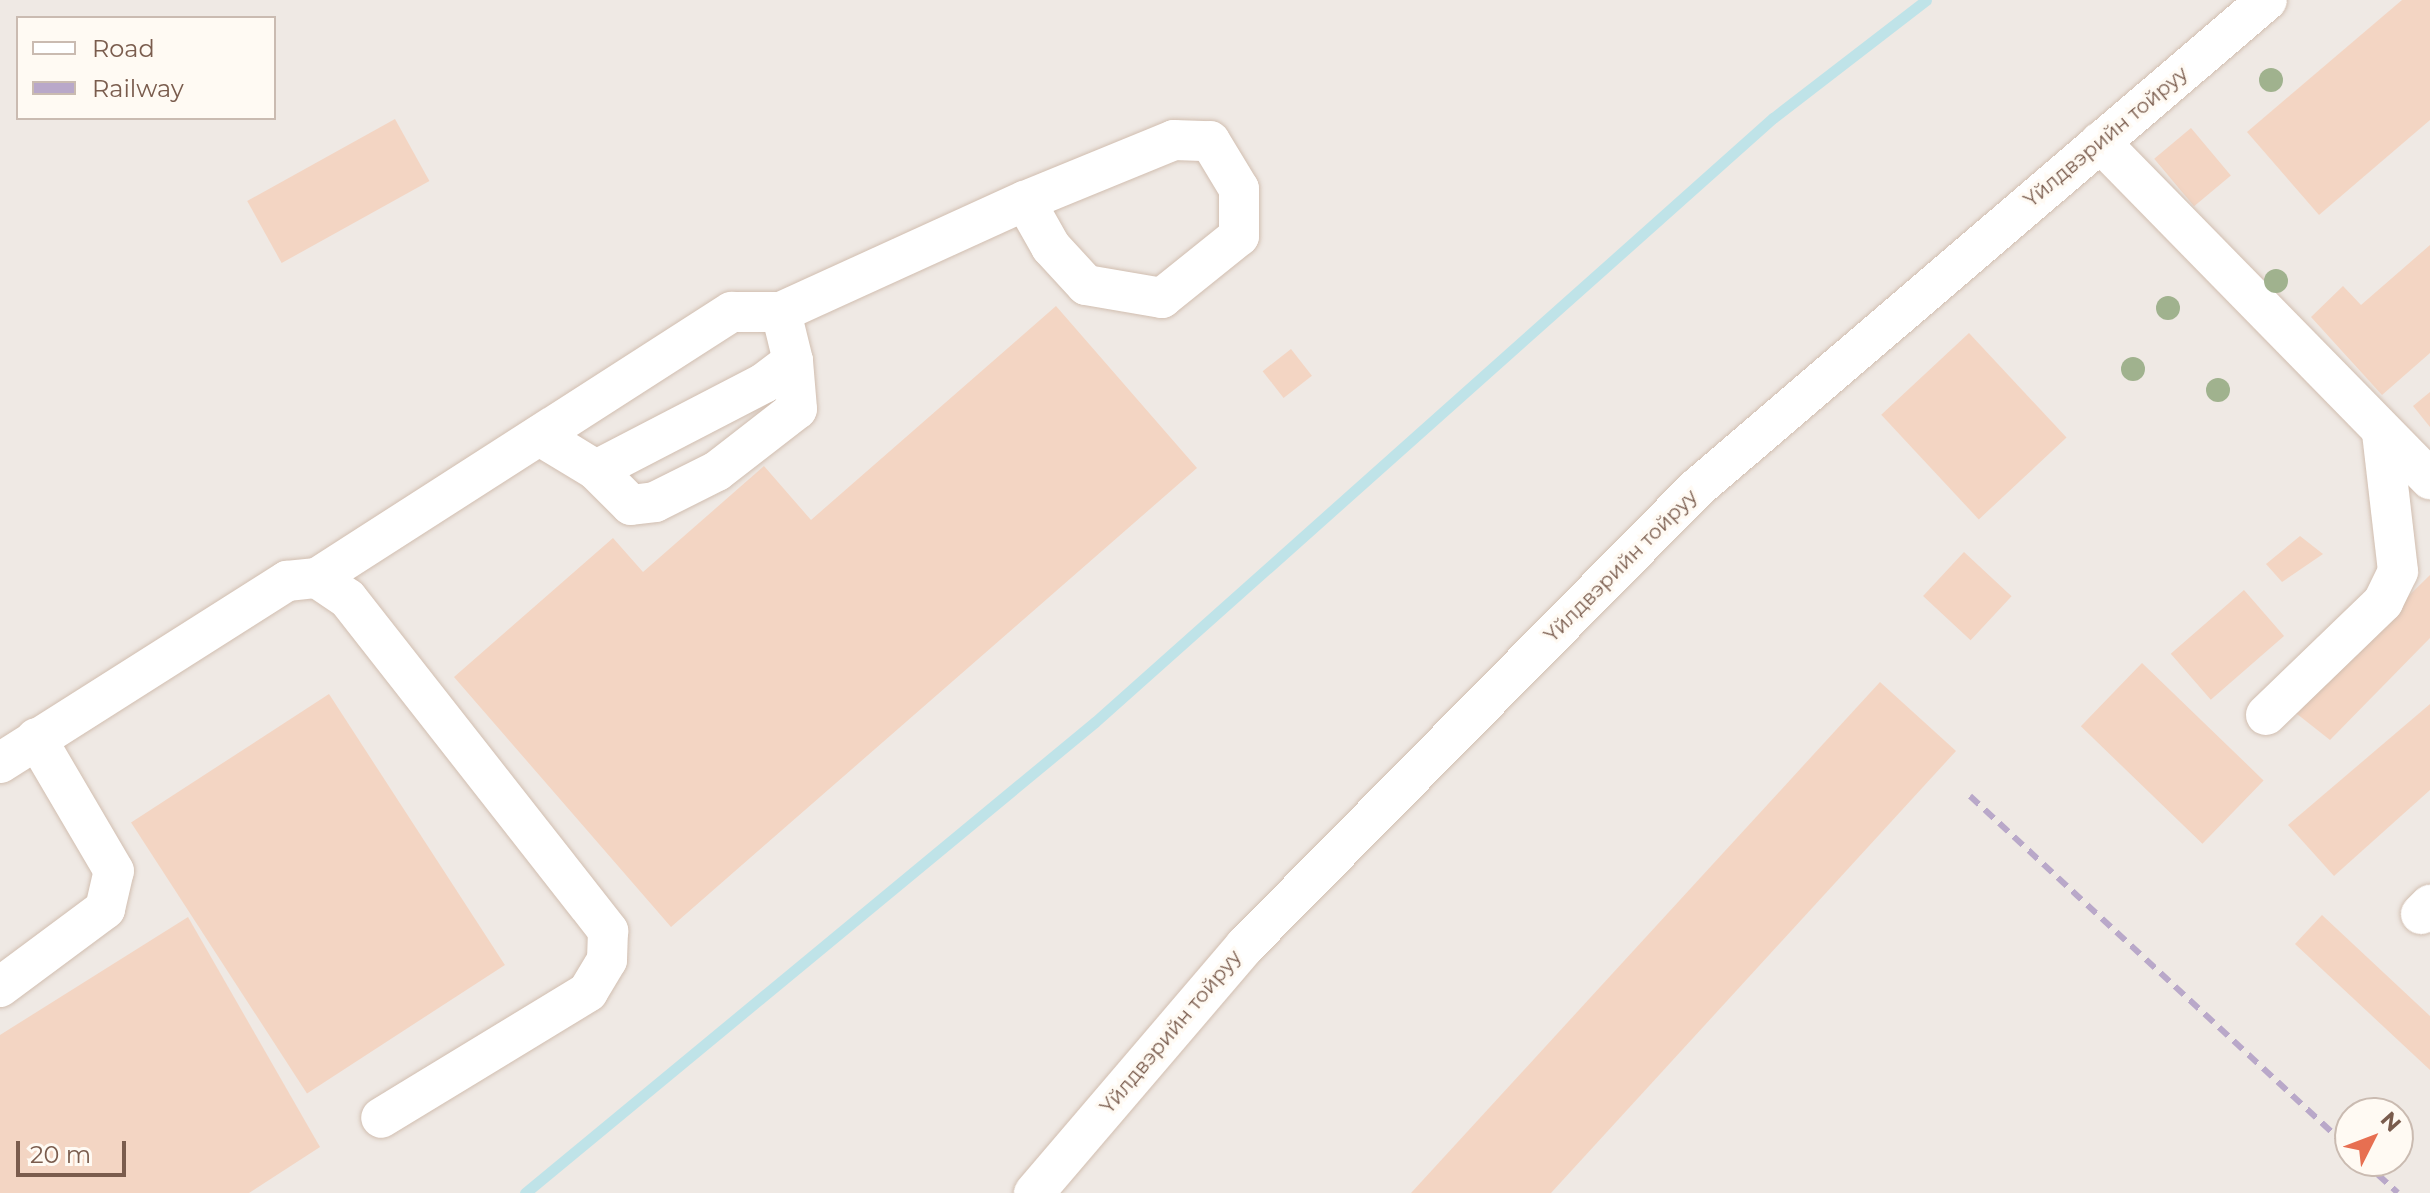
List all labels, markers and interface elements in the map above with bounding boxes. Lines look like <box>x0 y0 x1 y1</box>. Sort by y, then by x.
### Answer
legend <box>16 16 276 120</box>
text: Road <box>92 34 155 63</box>
street label: Үйлдвэрийн тойруу <box>2019 61 2193 213</box>
text: Railway <box>92 74 184 103</box>
street label: Үйлдвэрийн тойруу <box>1540 485 1702 647</box>
street label: Үйлдвэрийн тойруу <box>1095 945 1247 1119</box>
north arrow <box>2334 1097 2414 1177</box>
text: N <box>2375 1106 2407 1138</box>
scale bar <box>20 1125 130 1175</box>
text: 20 m <box>30 1140 91 1169</box>

